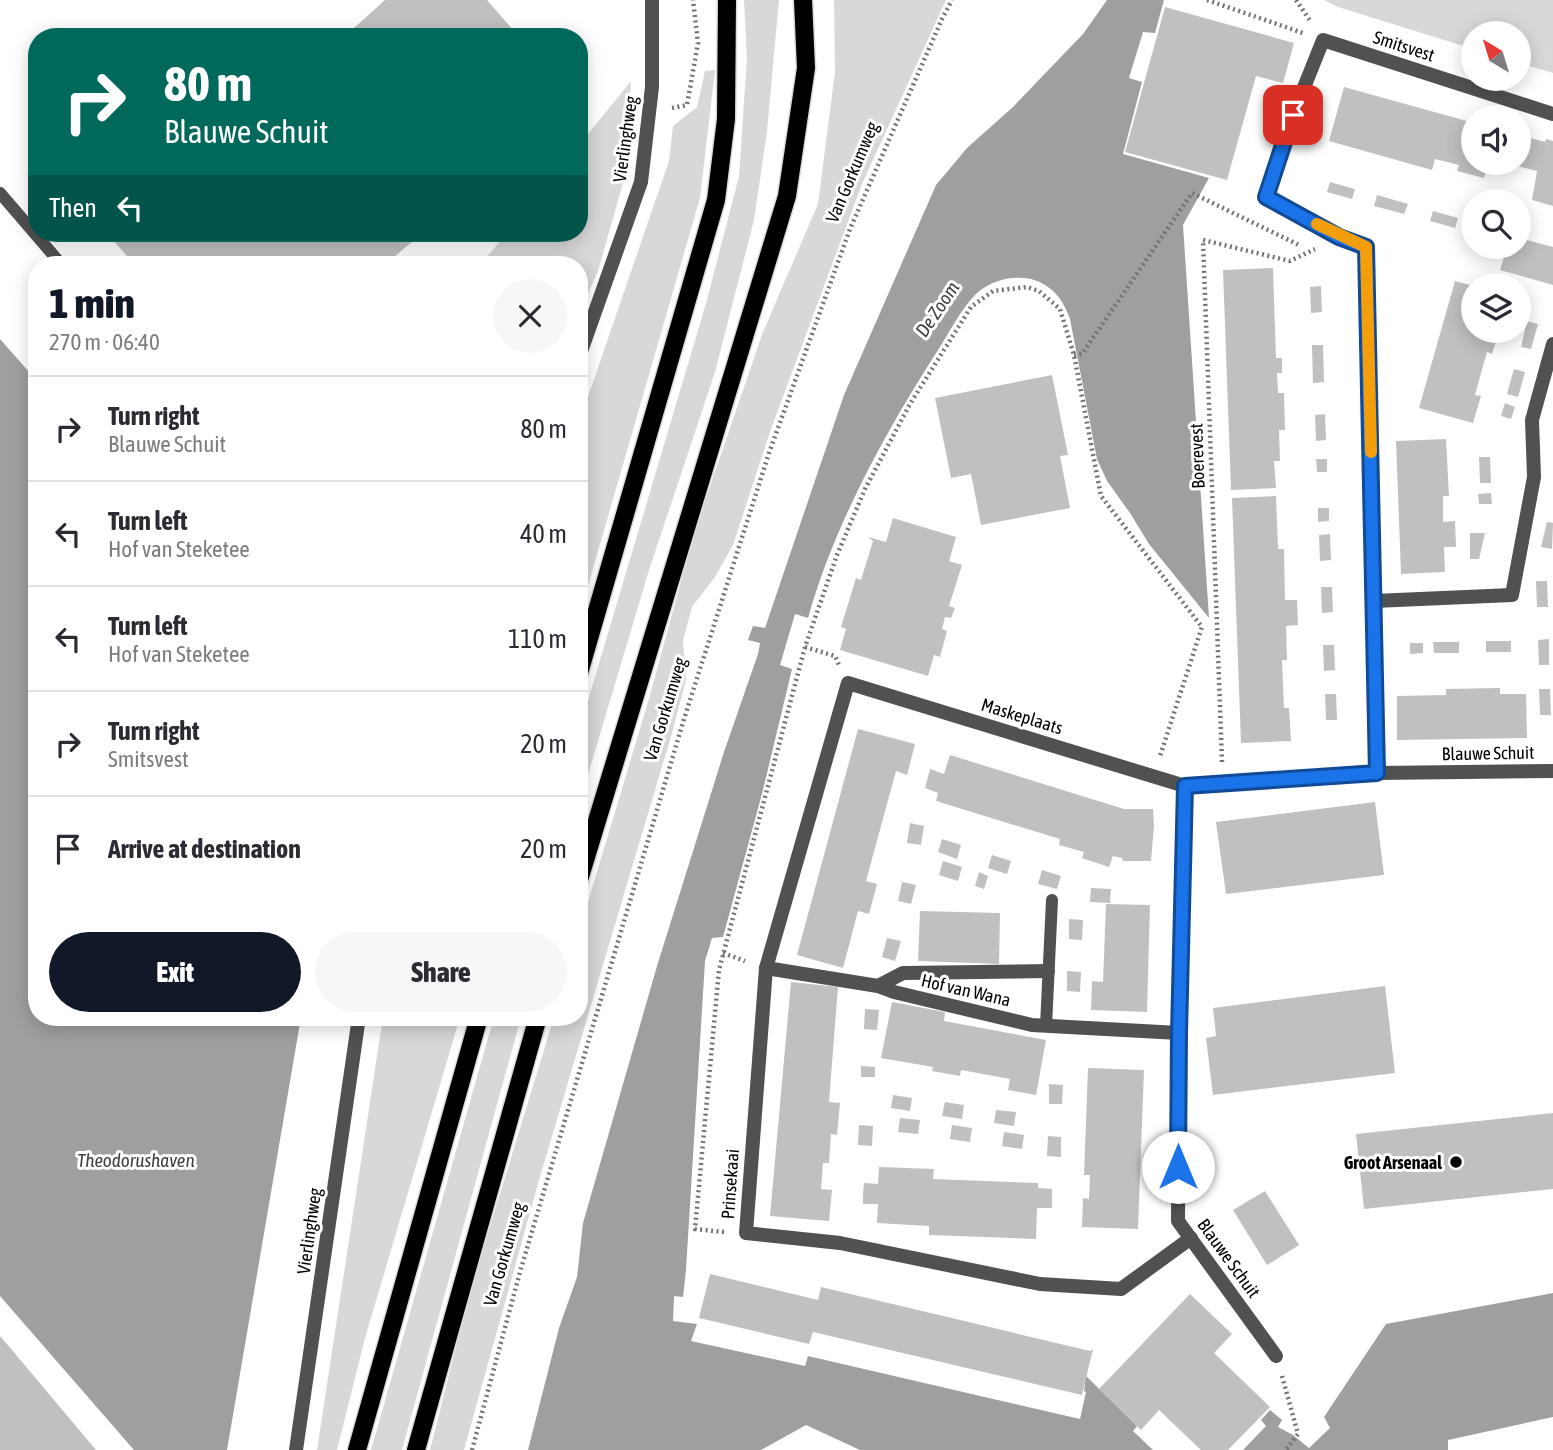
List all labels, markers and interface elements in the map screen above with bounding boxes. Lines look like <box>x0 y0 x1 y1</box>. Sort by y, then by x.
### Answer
north arrow <box>1461 21 1531 91</box>
map controls <box>1461 21 1531 343</box>
street label: Smitsvest <box>1371 26 1437 66</box>
text: 80 m <box>164 55 252 111</box>
icon: right <box>49 56 140 147</box>
pin <box>1263 85 1323 145</box>
street label: Vierlinghweg <box>609 94 641 184</box>
icon: arrive <box>1274 96 1312 134</box>
button: sound <box>1461 105 1531 175</box>
text: Blauwe Schuit <box>164 113 329 150</box>
street label: Van Gorkumweg <box>821 118 883 225</box>
icon: left <box>111 189 149 227</box>
button: search <box>1461 189 1531 259</box>
text: Then <box>49 193 97 223</box>
button: layers <box>1461 273 1531 343</box>
water label: De Zoom <box>911 277 964 341</box>
text: 1 min <box>49 279 135 327</box>
button: close <box>493 279 567 353</box>
text: 270 m · 06:40 <box>49 329 160 355</box>
text: Turn right <box>108 401 199 431</box>
icon: right <box>49 410 87 448</box>
text: 80 m <box>520 414 567 444</box>
street label: Boerevest <box>1185 423 1209 489</box>
text: Blauwe Schuit <box>108 431 226 457</box>
text: Turn left <box>108 506 188 536</box>
icon: left <box>49 515 87 553</box>
text: 40 m <box>520 519 567 549</box>
text: Hof van Steketee <box>108 536 250 562</box>
text: Turn left <box>108 611 188 641</box>
icon: left <box>49 620 87 658</box>
text: 110 m <box>508 624 567 654</box>
text: Hof van Steketee <box>108 641 250 667</box>
street label: Van Gorkumweg <box>639 654 691 763</box>
street label: Maskeplaats <box>979 694 1065 738</box>
text: Turn right <box>108 716 199 746</box>
icon: right <box>49 725 87 763</box>
text: 20 m <box>520 729 567 759</box>
street label: Blauwe Schuit <box>1442 742 1534 764</box>
text: Smitsvest <box>108 746 189 772</box>
icon: arrive <box>49 830 87 868</box>
text: Arrive at destination <box>108 834 301 864</box>
text: 20 m <box>520 834 567 864</box>
button: Exit <box>49 932 301 1012</box>
button: Share <box>315 932 567 1012</box>
street label: Hof van Wana <box>919 970 1013 1010</box>
position arrow <box>1141 1130 1215 1204</box>
street label: Prinsekaai <box>717 1148 743 1220</box>
water label: Theodorushaven <box>77 1149 195 1171</box>
place label: Groot Arsenaal <box>1344 1152 1442 1173</box>
marker: Groot Arsenaal <box>1448 1154 1464 1170</box>
street label: Vierlinghweg <box>293 1186 325 1276</box>
street label: Van Gorkumweg <box>479 1199 529 1308</box>
street label: Blauwe Schuit <box>1193 1214 1265 1302</box>

